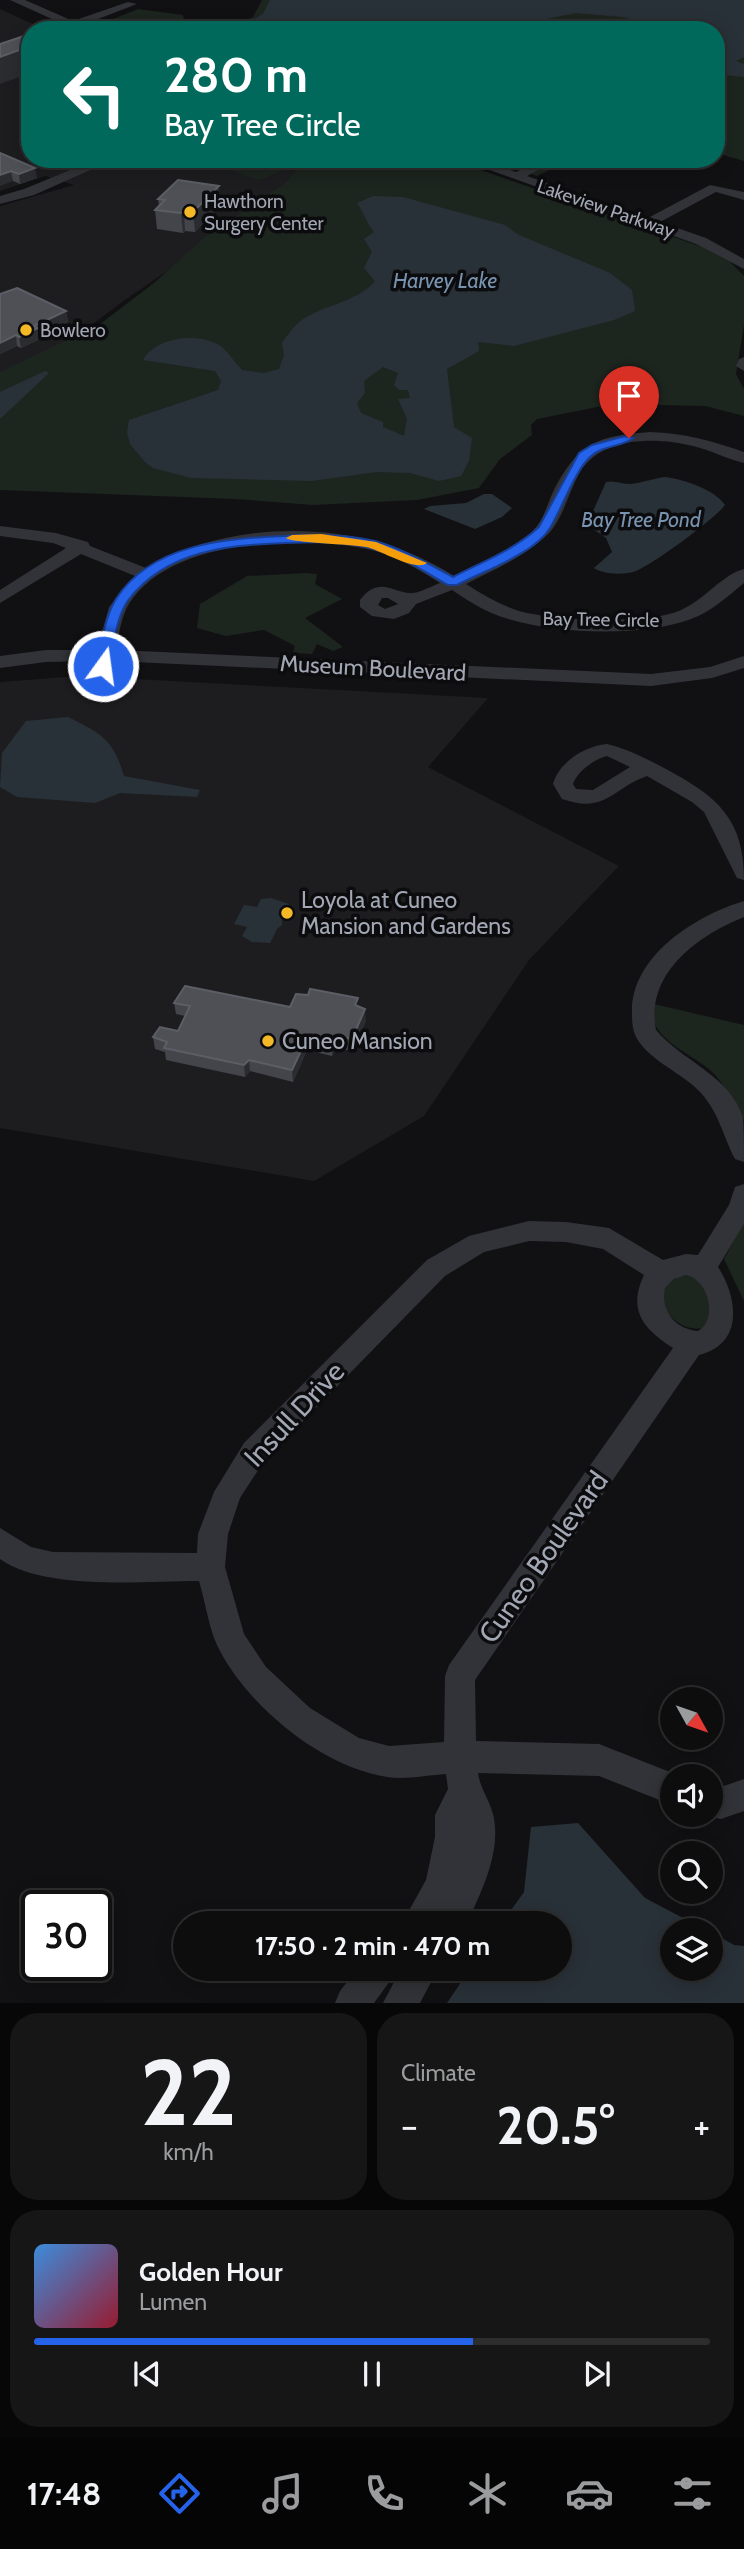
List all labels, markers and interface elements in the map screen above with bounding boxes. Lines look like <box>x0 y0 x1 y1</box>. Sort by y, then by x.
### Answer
text: 280 m <box>164 45 308 104</box>
icon: left <box>49 49 140 140</box>
text: Bay Tree Circle <box>164 105 361 144</box>
street label: Lakeview Parkway <box>534 174 678 243</box>
place label: Hawthorn Surgery Center <box>204 190 324 235</box>
marker: Hawthorn Surgery Center <box>182 204 198 220</box>
water label: Harvey Lake <box>393 268 497 293</box>
place label: Bowlero <box>40 319 106 342</box>
marker: Bowlero <box>18 322 34 338</box>
pin <box>599 366 659 438</box>
icon: arrive <box>610 377 648 415</box>
water label: Bay Tree Pond <box>581 507 702 532</box>
street label: Bay Tree Circle <box>542 607 660 632</box>
position arrow <box>66 629 140 703</box>
street label: Museum Boulevard <box>279 649 467 687</box>
place label: Loyola at Cuneo Mansion and Gardens <box>301 886 511 940</box>
marker: Loyola at Cuneo Mansion and Gardens <box>279 905 295 921</box>
place label: Cuneo Mansion <box>282 1027 433 1055</box>
marker: Cuneo Mansion <box>260 1033 276 1049</box>
street label: Insull Drive <box>237 1354 351 1474</box>
street label: Cuneo Boulevard <box>471 1465 615 1649</box>
north arrow <box>660 1687 723 1750</box>
map controls <box>660 1687 723 1981</box>
button: sound <box>660 1764 723 1827</box>
button: search <box>660 1841 723 1904</box>
speed limit sign: 30 <box>21 1890 112 1981</box>
button: layers <box>660 1918 723 1981</box>
text: 17:50 · 2 min · 470 m <box>255 1930 490 1962</box>
text: 22 <box>140 2037 237 2148</box>
text: Climate <box>401 2059 476 2087</box>
text: 20.5° <box>496 2094 615 2157</box>
text: − <box>401 2102 418 2149</box>
text: + <box>693 2102 710 2149</box>
text: km/h <box>163 2138 214 2166</box>
text: Golden Hour <box>139 2256 282 2288</box>
text: Lumen <box>139 2288 207 2316</box>
icon: previous <box>128 2355 166 2393</box>
icon: pause <box>353 2355 391 2393</box>
icon: next <box>578 2355 616 2393</box>
icon: directions <box>155 2469 204 2518</box>
icon: music <box>258 2469 307 2518</box>
icon: phone <box>360 2469 409 2518</box>
icon: climate <box>463 2469 512 2518</box>
icon: car <box>565 2469 614 2518</box>
icon: filters <box>668 2469 717 2518</box>
text: 17:48 <box>27 2474 101 2513</box>

